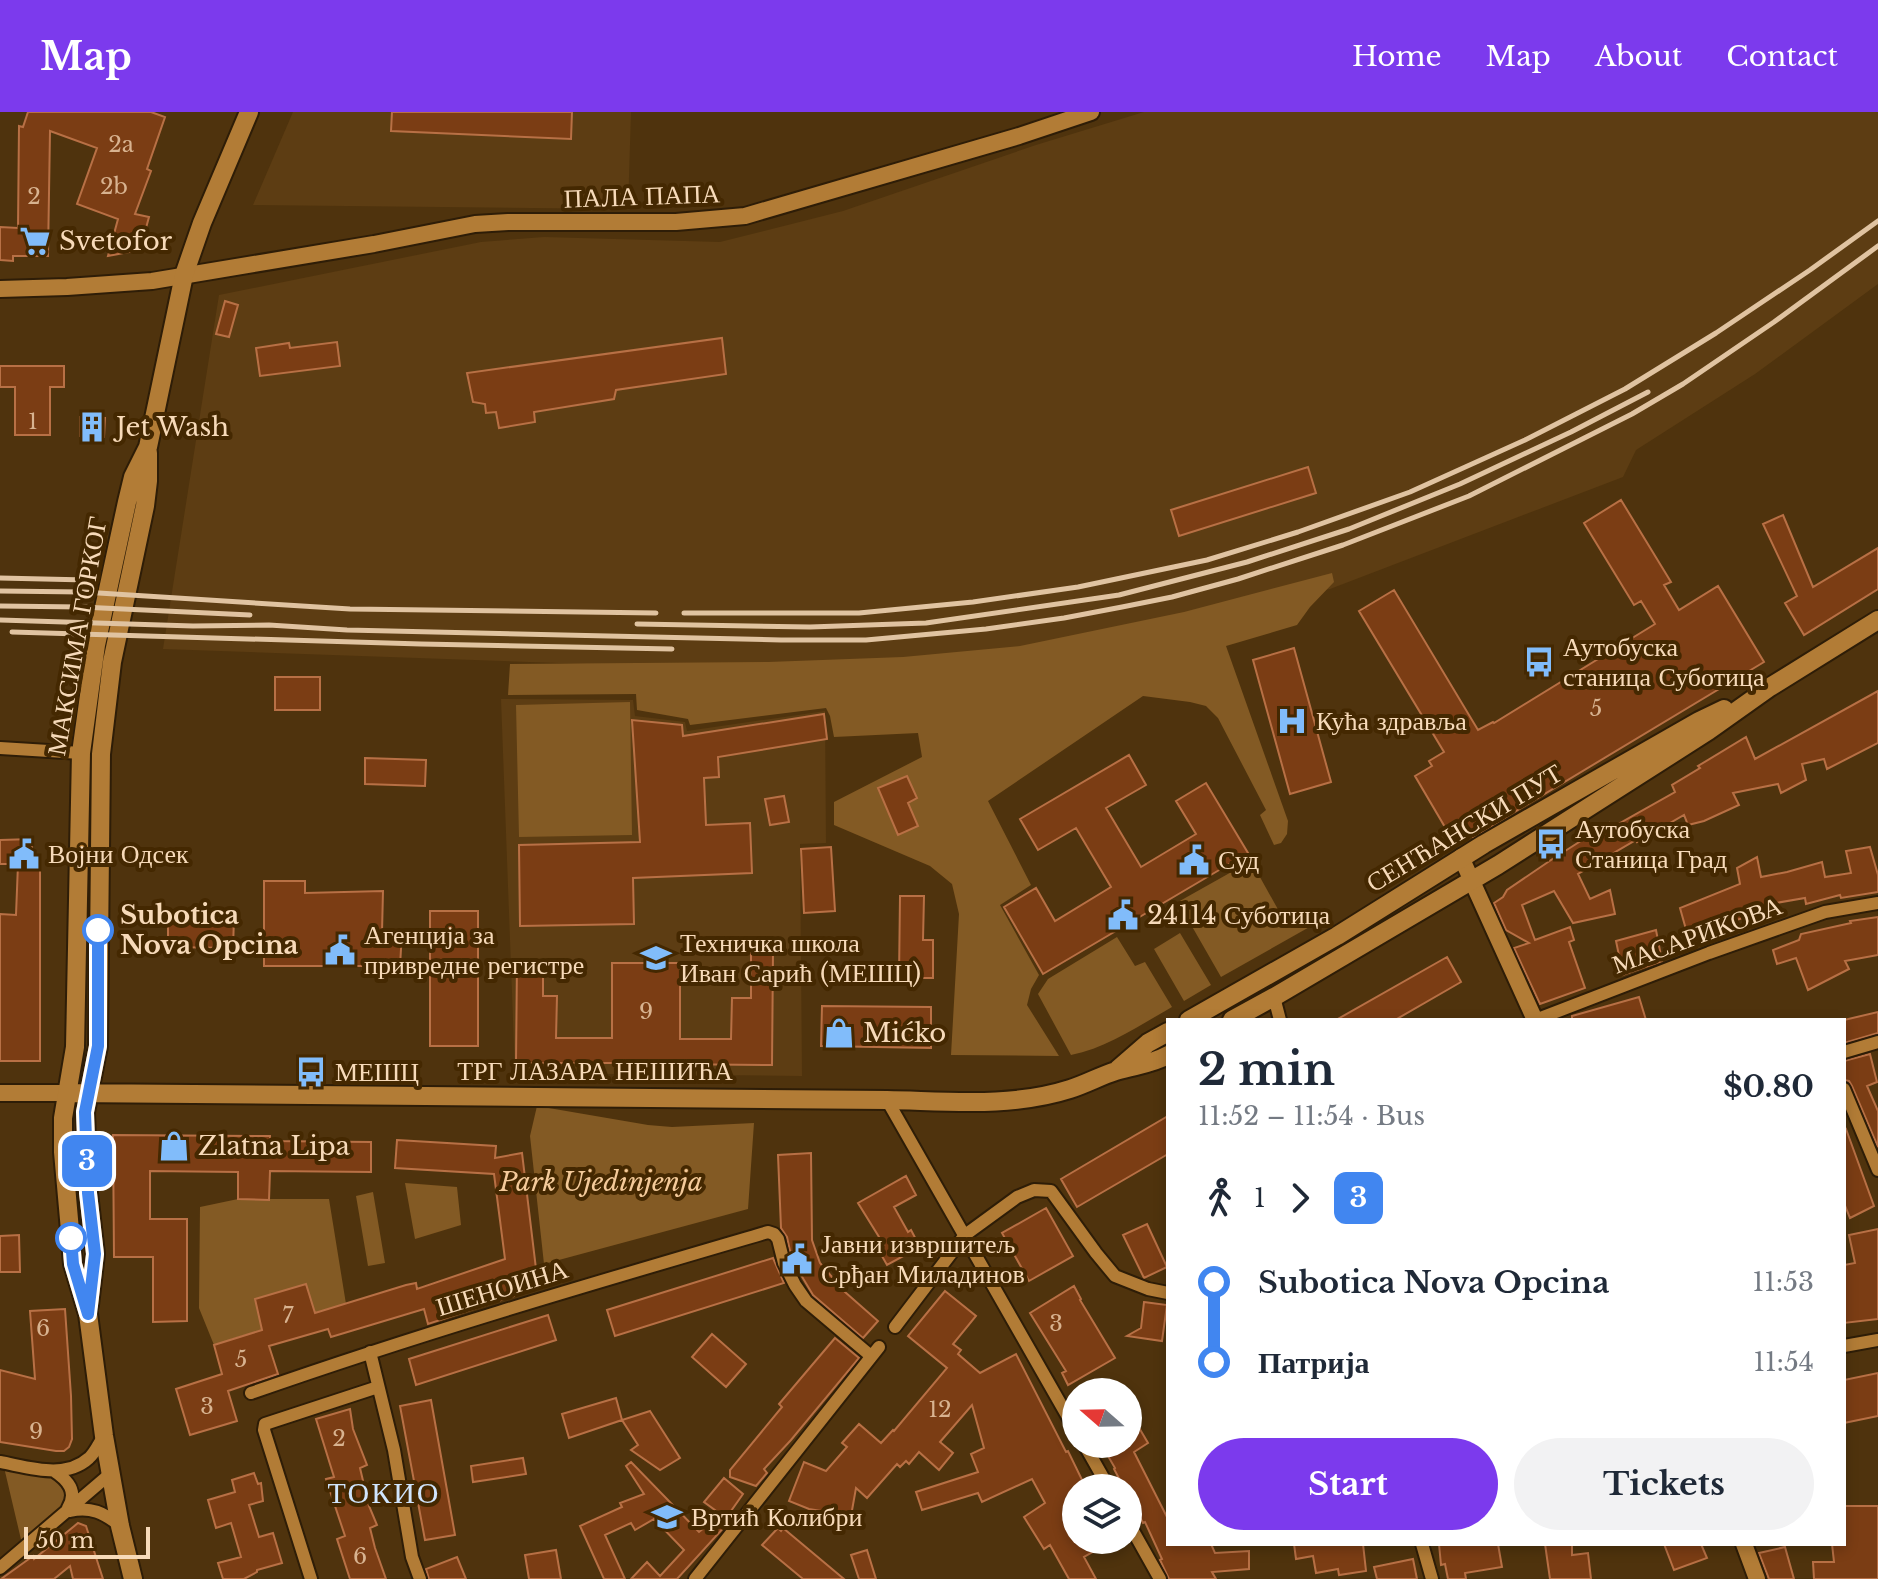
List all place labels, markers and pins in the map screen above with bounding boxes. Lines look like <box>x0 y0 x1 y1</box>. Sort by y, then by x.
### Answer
supermarket icon: Svetofor <box>18 224 52 258</box>
place label: Svetofor <box>59 225 173 257</box>
building icon: Jet Wash <box>75 410 109 444</box>
place label: Jet Wash <box>113 411 229 443</box>
place label: Аутобуска станица Суботица <box>1563 631 1765 693</box>
bus stop icon: Аутобуска станица Суботица <box>1522 645 1556 679</box>
hospital icon: Кућа здравља <box>1275 704 1309 738</box>
place label: Кућа здравља <box>1316 705 1467 737</box>
place label: Аутобуска Станица Град <box>1575 813 1727 875</box>
bus stop icon: Аутобуска Станица Град <box>1534 827 1568 861</box>
public building icon: Војни Одсек <box>7 837 41 871</box>
place label: Војни Одсек <box>48 838 189 870</box>
public building icon: Суд <box>1177 843 1211 877</box>
place label: Суд <box>1218 844 1259 876</box>
public building icon: 24114 Суботица <box>1106 898 1140 932</box>
place label: Subotica Nova Opcina <box>120 899 299 961</box>
place label: 24114 Суботица <box>1147 899 1331 931</box>
marker: Subotica Nova Opcina <box>83 915 113 945</box>
place label: Агенција за привредне регистре <box>364 919 584 981</box>
place label: Техничка школа Иван Сарић (МЕШЦ) <box>680 927 921 989</box>
public building icon: Агенција за привредне регистре <box>323 933 357 967</box>
school or university icon: Техничка школа Иван Сарић (МЕШЦ) <box>639 941 673 975</box>
shop icon: Mićko <box>822 1016 856 1050</box>
place label: Mićko <box>863 1017 946 1049</box>
bus stop icon: МЕШЦ <box>294 1055 328 1089</box>
place label: МЕШЦ <box>335 1056 419 1088</box>
shop icon: Zlatna Lipa <box>157 1129 191 1163</box>
place label: Zlatna Lipa <box>198 1130 351 1162</box>
unlabelled marker <box>56 1223 86 1253</box>
place label: Јавни извршитељ Срђан Миладинов <box>821 1228 1025 1290</box>
public building icon: Јавни извршитељ Срђан Миладинов <box>780 1242 814 1276</box>
school or university icon: Вртић Колибри <box>650 1500 684 1534</box>
place label: Вртић Колибри <box>691 1501 863 1533</box>

